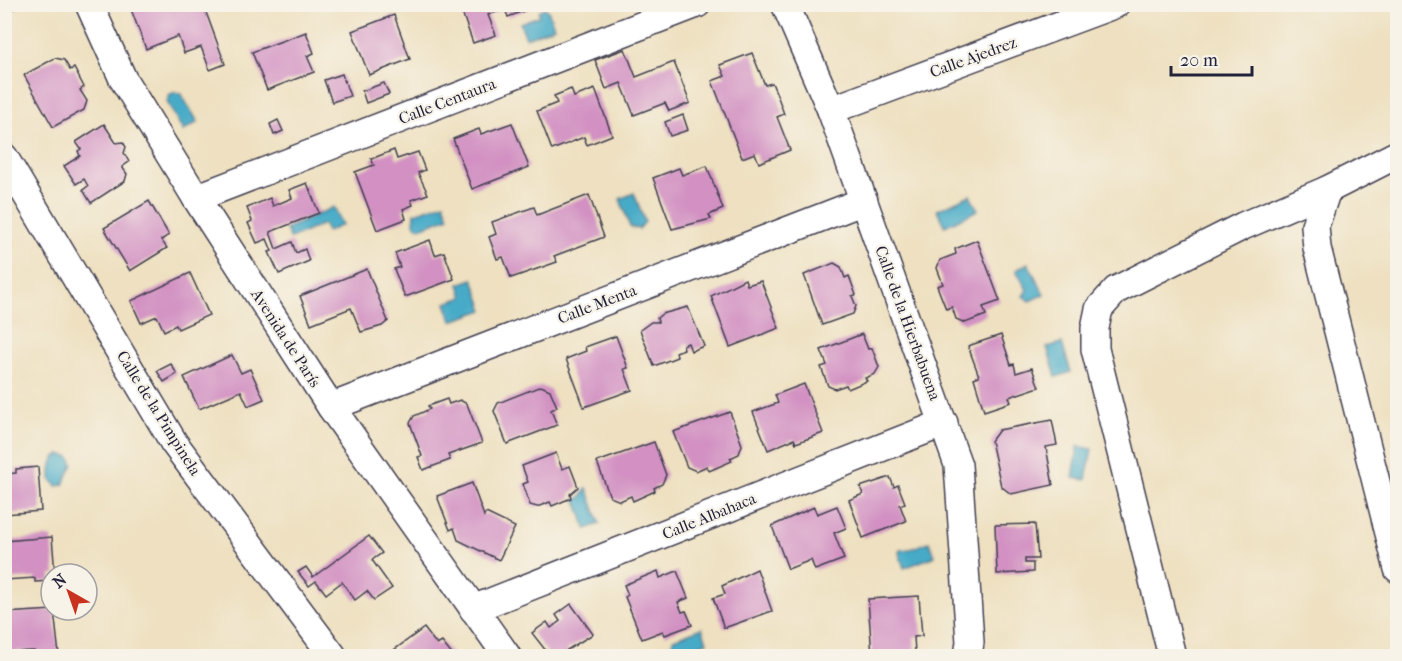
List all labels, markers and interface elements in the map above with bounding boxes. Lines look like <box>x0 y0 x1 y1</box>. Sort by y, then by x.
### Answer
street label: Calle Ajedrez <box>927 33 1019 81</box>
scale bar <box>1171 39 1252 77</box>
text: 20 m <box>1180 50 1218 71</box>
street label: Calle Centaura <box>396 74 499 128</box>
street label: Calle de la Hierbabuena <box>871 243 945 403</box>
street label: Calle Menta <box>555 280 640 328</box>
street label: Avenida de París <box>247 284 325 391</box>
street label: Calle de la Pimpinela <box>113 347 205 479</box>
street label: Calle Albahaca <box>659 488 759 543</box>
north arrow <box>39 562 99 622</box>
text: N <box>49 569 71 592</box>

